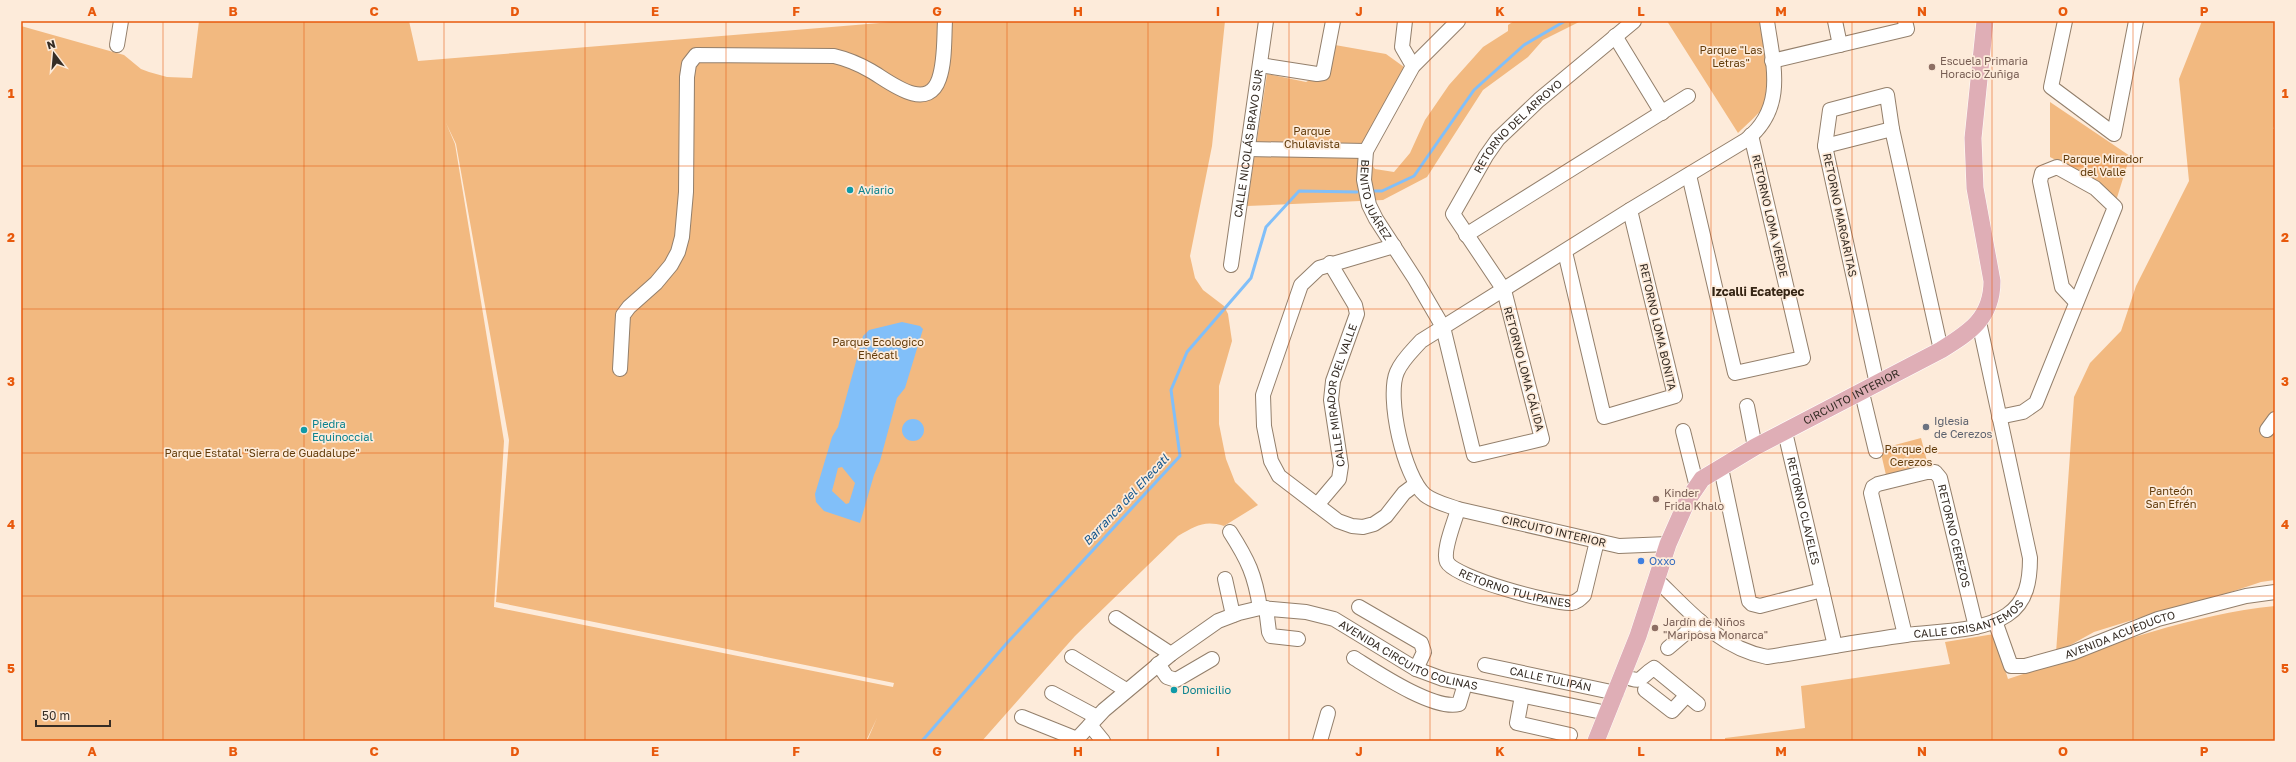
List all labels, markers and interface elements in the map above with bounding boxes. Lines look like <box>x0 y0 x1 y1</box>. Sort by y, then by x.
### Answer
text: A <box>87 3 97 19</box>
text: B <box>228 3 238 19</box>
text: C <box>369 3 379 19</box>
text: D <box>510 3 520 19</box>
text: E <box>651 3 659 19</box>
text: F <box>792 3 800 19</box>
text: G <box>932 3 942 19</box>
text: H <box>1073 3 1083 19</box>
text: I <box>1216 3 1220 19</box>
text: J <box>1355 3 1363 19</box>
text: K <box>1495 3 1505 19</box>
text: L <box>1637 3 1645 19</box>
text: M <box>1775 3 1787 19</box>
text: N <box>1917 3 1927 19</box>
text: O <box>2058 3 2068 19</box>
text: P <box>2200 3 2209 19</box>
north arrow <box>34 34 74 74</box>
text: N <box>45 37 57 51</box>
park label: Parque "Las Letras" <box>1700 43 1763 69</box>
place label: Escuela Primaria Horacio Zuñiga <box>1940 54 2028 80</box>
marker: Escuela Primaria Horacio Zuñiga <box>1927 62 1937 72</box>
street label: CALLE NICOLÁS BRAVO SUR <box>1231 68 1265 218</box>
street label: RETORNO DEL ARROYO <box>1471 77 1564 175</box>
text: 1 <box>8 85 15 101</box>
text: 1 <box>2282 85 2289 101</box>
park label: Parque Chulavista <box>1284 124 1340 150</box>
street label: RETORNO MARGARITAS <box>1821 152 1860 278</box>
park label: Parque Mirador del Valle <box>2063 152 2144 178</box>
street label: RETORNO LOMA VERDE <box>1750 153 1791 279</box>
street label: BENITO JUÁREZ <box>1358 159 1395 242</box>
place label: Aviario <box>858 183 894 196</box>
marker: Aviario <box>845 185 855 195</box>
text: 2 <box>7 229 15 245</box>
text: 2 <box>2281 229 2289 245</box>
street label: RETORNO LOMA BONITA <box>1638 262 1680 392</box>
district label: Izcalli Ecatepec <box>1712 284 1805 299</box>
street label: RETORNO LOMA CÁLIDA <box>1502 305 1548 433</box>
street label: CALLE MIRADOR DEL VALLE <box>1324 321 1359 468</box>
park label: Parque Ecologico Ehécatl <box>832 335 924 361</box>
street label: CIRCUITO INTERIOR <box>1801 366 1901 427</box>
text: 3 <box>7 373 15 389</box>
text: 3 <box>2281 373 2289 389</box>
place label: Iglesia de Cerezos <box>1934 414 1993 440</box>
place label: Piedra Equinoccial <box>312 417 373 443</box>
marker: Iglesia de Cerezos <box>1921 422 1931 432</box>
marker: Piedra Equinoccial <box>299 425 309 435</box>
park label: Parque de Cerezos <box>1884 442 1938 468</box>
park label: Parque Estatal "Sierra de Guadalupe" <box>164 446 360 459</box>
water label: Barranca del Ehecatl <box>1079 450 1173 548</box>
street label: RETORNO CLAVELES <box>1785 456 1823 566</box>
street label: RETORNO CEREZOS <box>1936 483 1973 589</box>
park label: Panteón San Efrén <box>2146 484 2196 510</box>
place label: Kinder Frida Khalo <box>1664 486 1724 512</box>
marker: Kinder Frida Khalo <box>1651 494 1661 504</box>
street label: CIRCUITO INTERIOR <box>1501 512 1608 549</box>
text: 4 <box>7 516 15 532</box>
text: 4 <box>2281 516 2289 532</box>
place label: Oxxo <box>1649 554 1676 567</box>
marker: Oxxo <box>1636 556 1646 566</box>
street label: RETORNO TULIPANES <box>1457 565 1572 609</box>
street label: CALLE CRISANTEMOS <box>1913 597 2026 640</box>
street label: AVENIDA ACUEDUCTO <box>2063 608 2176 661</box>
place label: Jardín de Niños "Mariposa Monarca" <box>1663 615 1768 641</box>
street label: AVENIDA CIRCUITO COLINAS <box>1337 617 1479 692</box>
marker: Jardín de Niños "Mariposa Monarca" <box>1650 623 1660 633</box>
text: 5 <box>7 660 15 676</box>
text: 5 <box>2281 660 2289 676</box>
street label: CALLE TULIPÁN <box>1509 663 1593 694</box>
place label: Domicilio <box>1182 683 1231 696</box>
marker: Domicilio <box>1169 685 1179 695</box>
scale bar <box>36 702 110 728</box>
text: 50 m <box>42 708 70 723</box>
text: A <box>87 743 97 759</box>
text: B <box>228 743 238 759</box>
text: C <box>369 743 379 759</box>
text: D <box>510 743 520 759</box>
text: E <box>651 743 659 759</box>
text: F <box>792 743 800 759</box>
text: G <box>932 743 942 759</box>
text: H <box>1073 743 1083 759</box>
text: I <box>1216 743 1220 759</box>
text: J <box>1355 743 1363 759</box>
text: K <box>1495 743 1505 759</box>
text: L <box>1637 743 1645 759</box>
text: M <box>1775 743 1787 759</box>
text: N <box>1917 743 1927 759</box>
text: O <box>2058 743 2068 759</box>
text: P <box>2200 743 2209 759</box>

